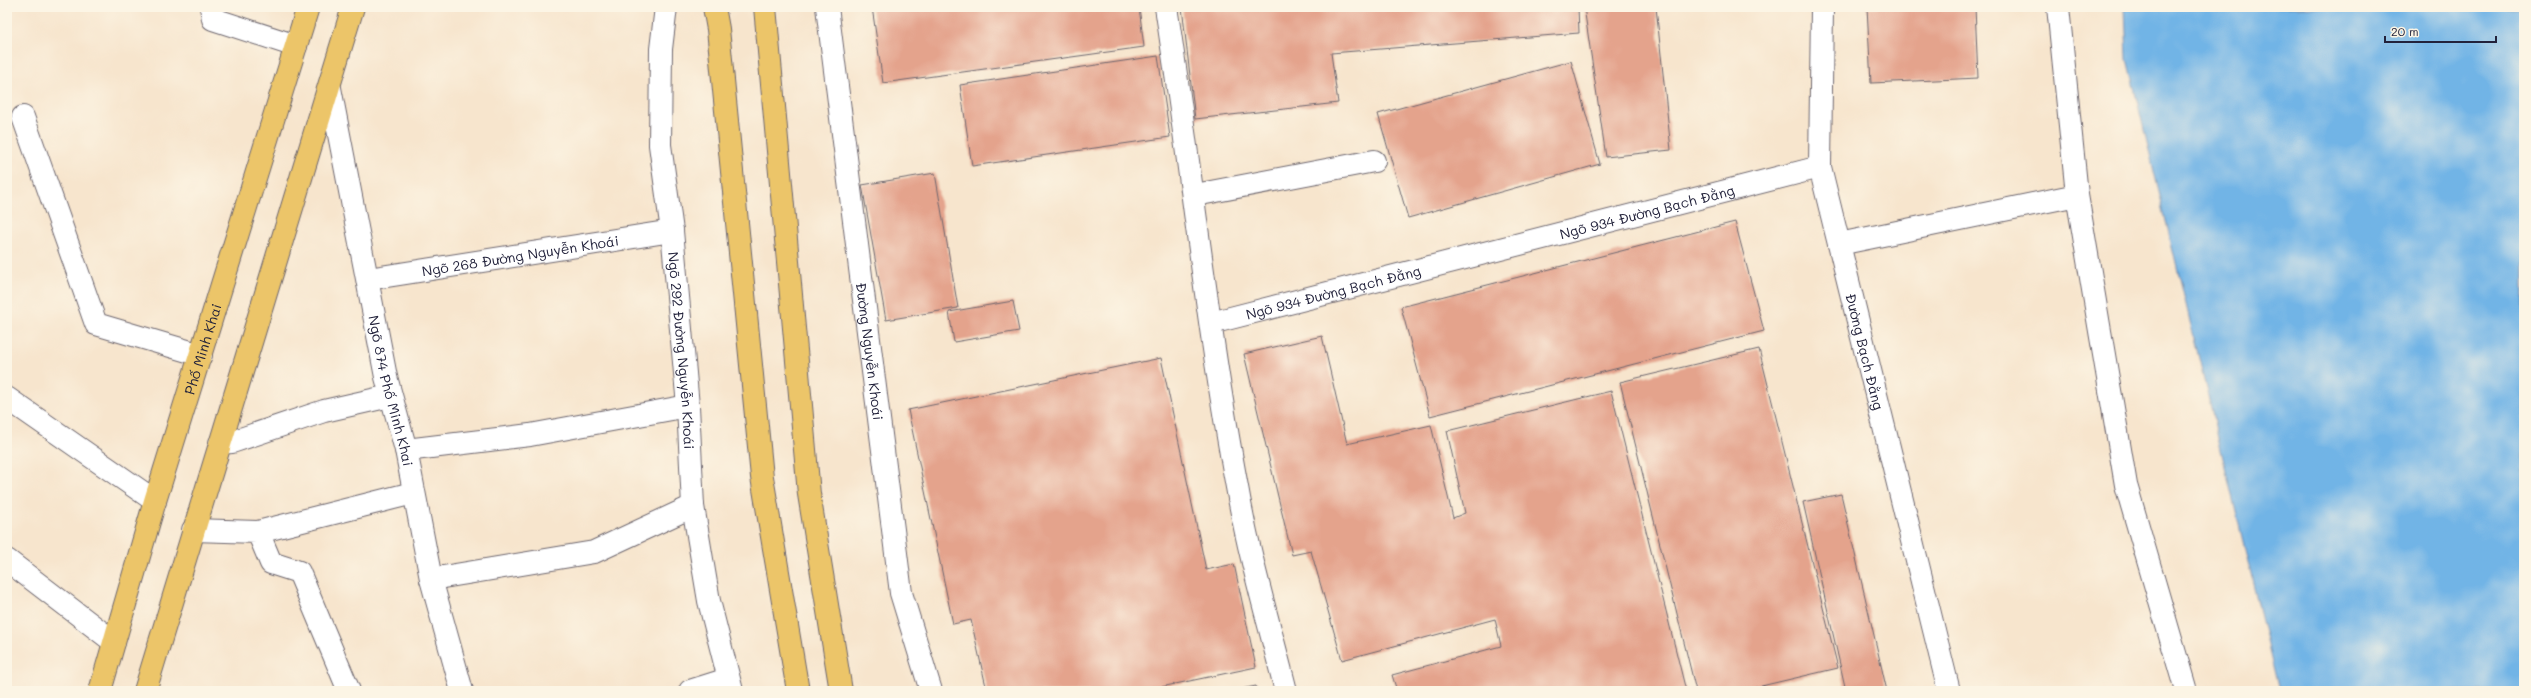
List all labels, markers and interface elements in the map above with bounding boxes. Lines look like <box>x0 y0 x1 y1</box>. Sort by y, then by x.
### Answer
scale bar <box>2385 18 2496 44</box>
text: 20 m <box>2391 23 2419 39</box>
street label: Ngõ 934 Đường Bạch Đằng <box>1558 180 1736 243</box>
street label: Ngõ 268 Đường Nguyễn Khoái <box>420 230 620 280</box>
street label: Ngõ 292 Đường Nguyễn Khoái <box>664 251 700 450</box>
street label: Ngõ 934 Đường Bạch Đằng <box>1244 260 1422 323</box>
street label: Đường Nguyễn Khoái <box>852 281 889 421</box>
street label: Đường Bạch Đằng <box>1842 291 1889 412</box>
street label: Phố Minh Khai <box>179 301 225 397</box>
street label: Ngõ 874 Phố Minh Khai <box>365 314 418 468</box>

